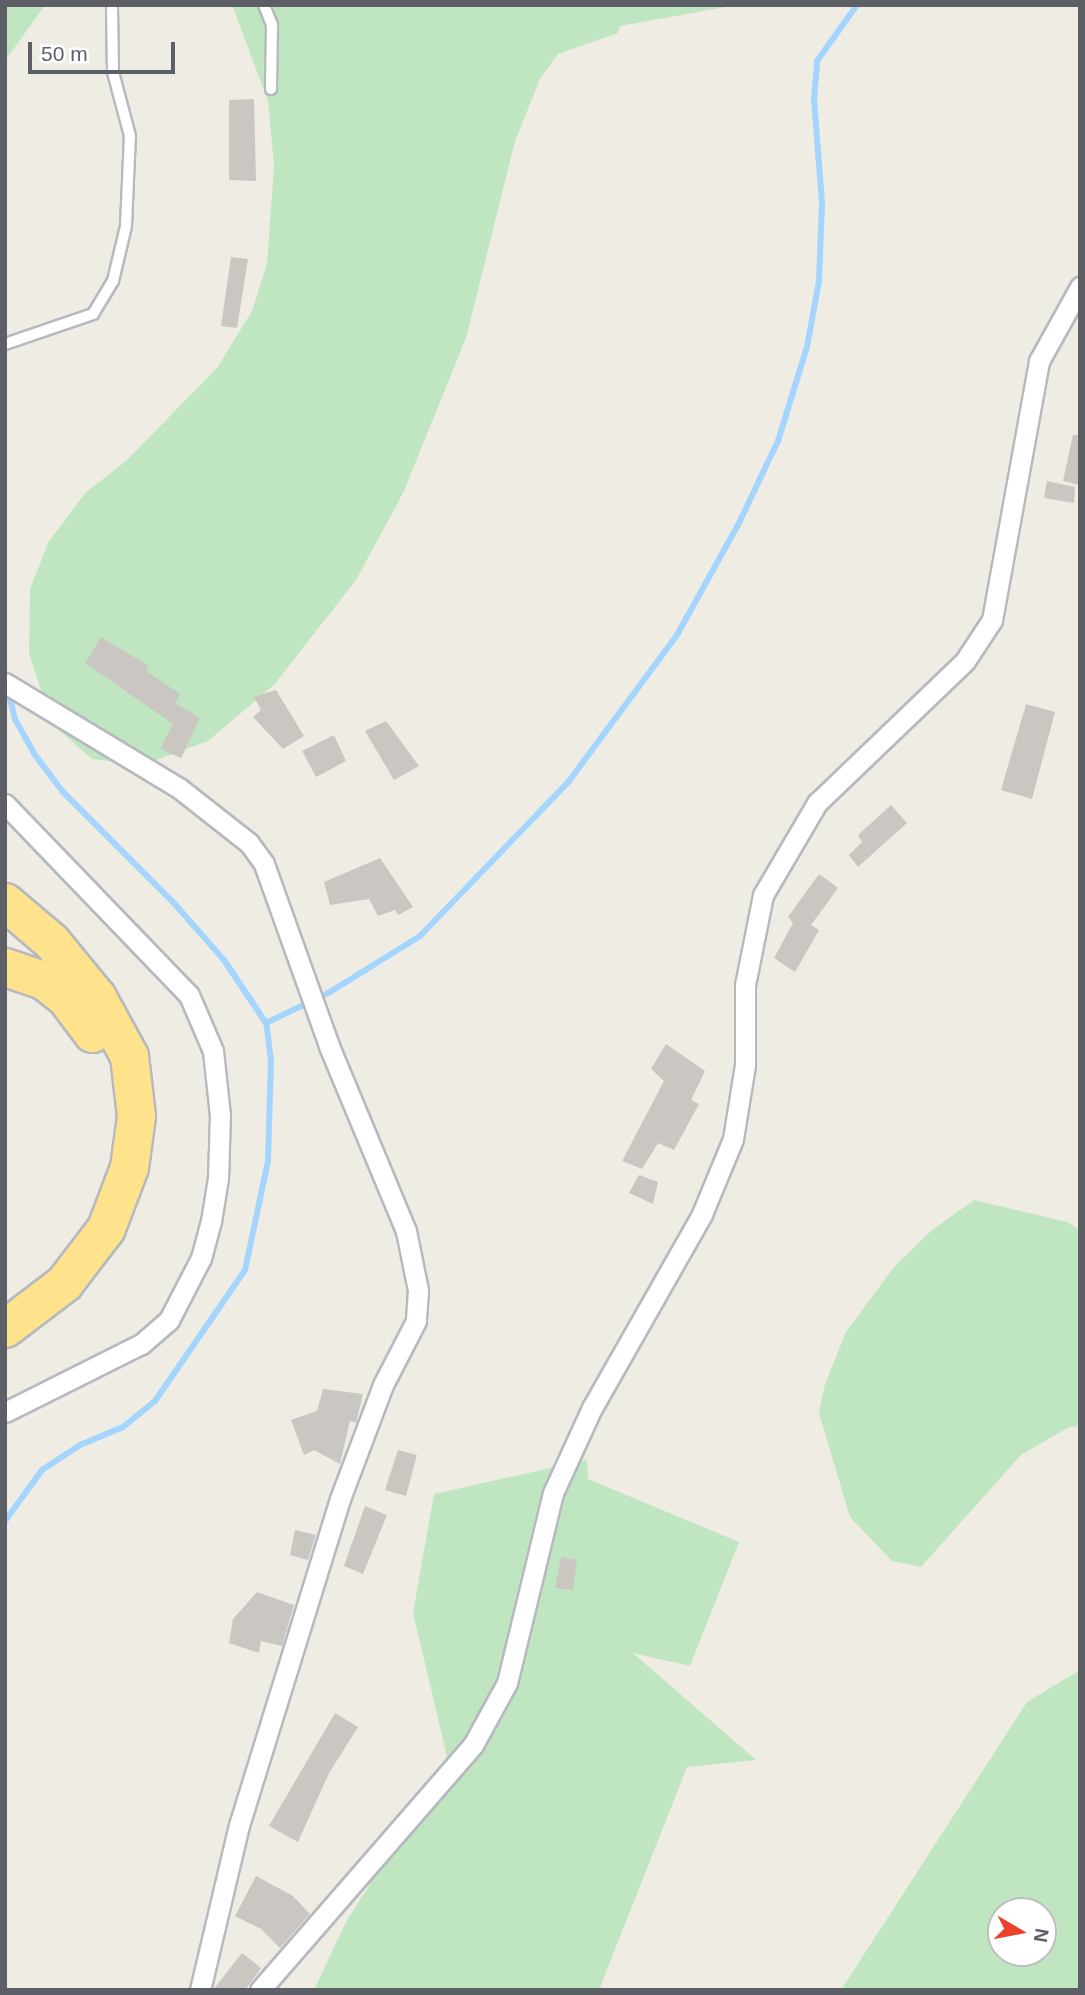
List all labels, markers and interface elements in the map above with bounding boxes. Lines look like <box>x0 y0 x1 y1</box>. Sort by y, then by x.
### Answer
scale bar <box>32 28 178 72</box>
text: 50 m <box>41 42 88 65</box>
north arrow <box>987 1897 1057 1967</box>
text: N <box>1030 1927 1053 1944</box>

